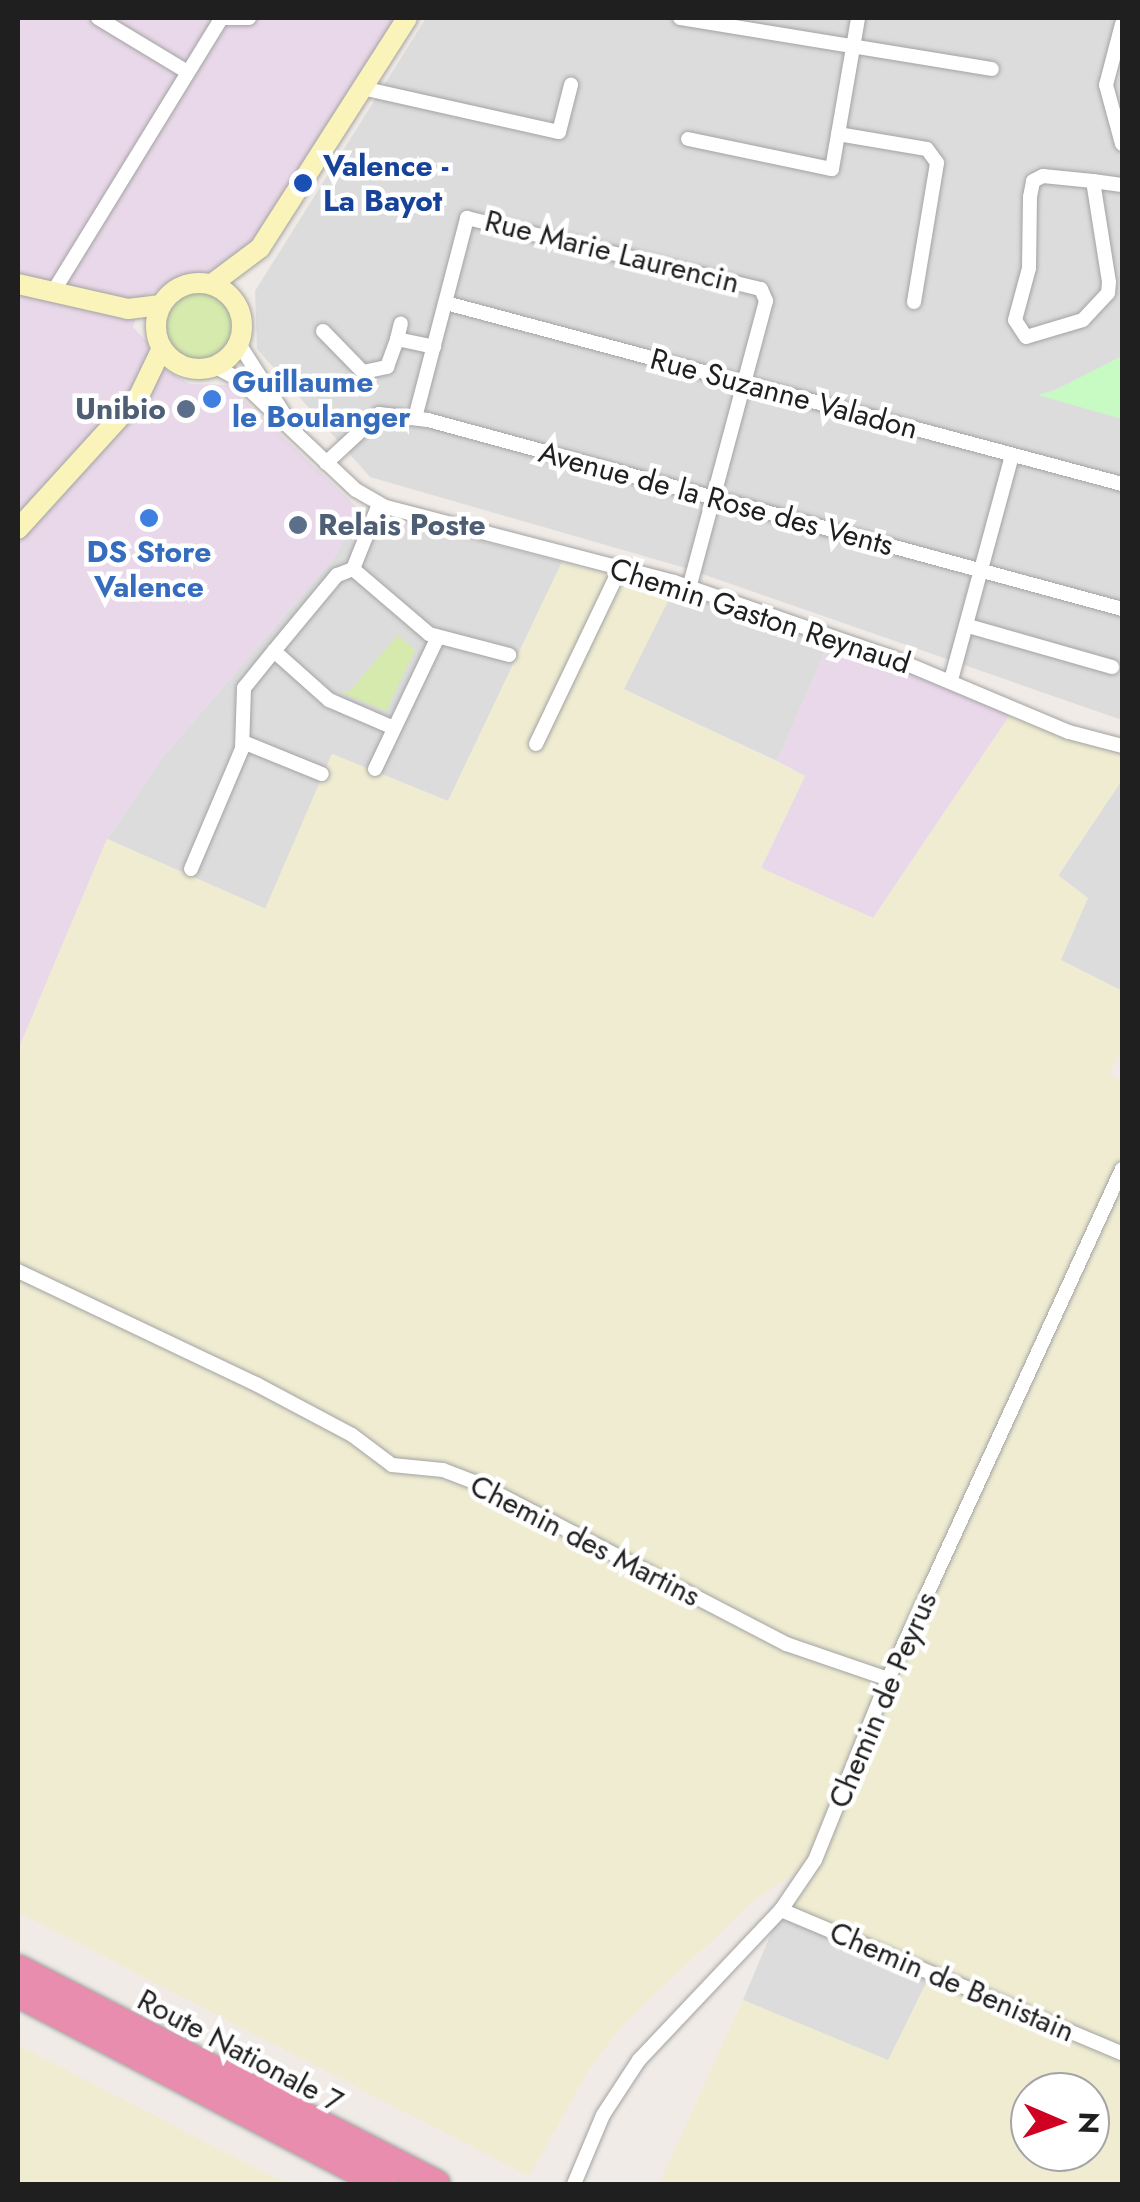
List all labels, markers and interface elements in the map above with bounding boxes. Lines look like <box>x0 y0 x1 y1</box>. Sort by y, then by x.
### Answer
place label: Valence - La Bayot <box>323 148 448 218</box>
marker: Valence - La Bayot <box>292 172 314 194</box>
street label: Rue Marie Laurencin <box>481 203 743 301</box>
street label: Rue Suzanne Valadon <box>646 341 922 447</box>
place label: Guillaume le Boulanger <box>232 364 410 434</box>
marker: Guillaume le Boulanger <box>201 388 223 410</box>
place label: Unibio <box>75 391 166 427</box>
marker: Unibio <box>175 398 197 420</box>
street label: Avenue de la Rose des Vents <box>535 434 897 564</box>
marker: DS Store Valence <box>138 507 160 529</box>
place label: Relais Poste <box>318 507 486 543</box>
marker: Relais Poste <box>287 514 309 536</box>
place label: DS Store Valence <box>87 534 211 604</box>
street label: Chemin Gaston Reynaud <box>605 550 915 682</box>
street label: Chemin des Martins <box>464 1467 706 1615</box>
street label: Chemin de Peyrus <box>821 1587 945 1813</box>
street label: Chemin de Benistain <box>824 1914 1080 2050</box>
street label: Route Nationale 7 <box>131 1982 349 2120</box>
north arrow <box>1010 2072 1110 2172</box>
text: N <box>1068 2111 1109 2135</box>

